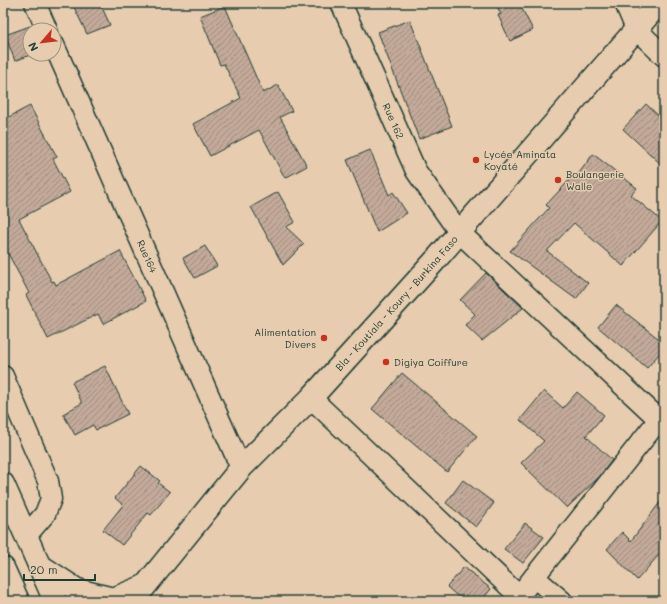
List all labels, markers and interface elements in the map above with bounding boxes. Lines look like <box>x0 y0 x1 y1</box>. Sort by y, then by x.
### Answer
north arrow <box>22 22 62 62</box>
text: N <box>24 40 41 54</box>
street label: Rue 162 <box>380 101 408 141</box>
place label: Lycée Aminata Koyaté <box>484 147 556 173</box>
marker: Lycée Aminata Koyaté <box>471 155 481 165</box>
place label: Boulangerie Walle <box>566 167 624 193</box>
marker: Boulangerie Walle <box>553 175 563 185</box>
street label: Bla - Koutiala - Koury - Burkina Faso <box>332 232 461 374</box>
street label: Rue164 <box>134 238 161 275</box>
place label: Alimentation Divers <box>254 325 316 351</box>
marker: Alimentation Divers <box>319 333 329 343</box>
place label: Digiya Coiffure <box>394 355 468 369</box>
marker: Digiya Coiffure <box>381 357 391 367</box>
scale bar <box>24 556 95 582</box>
text: 20 m <box>30 561 58 577</box>

